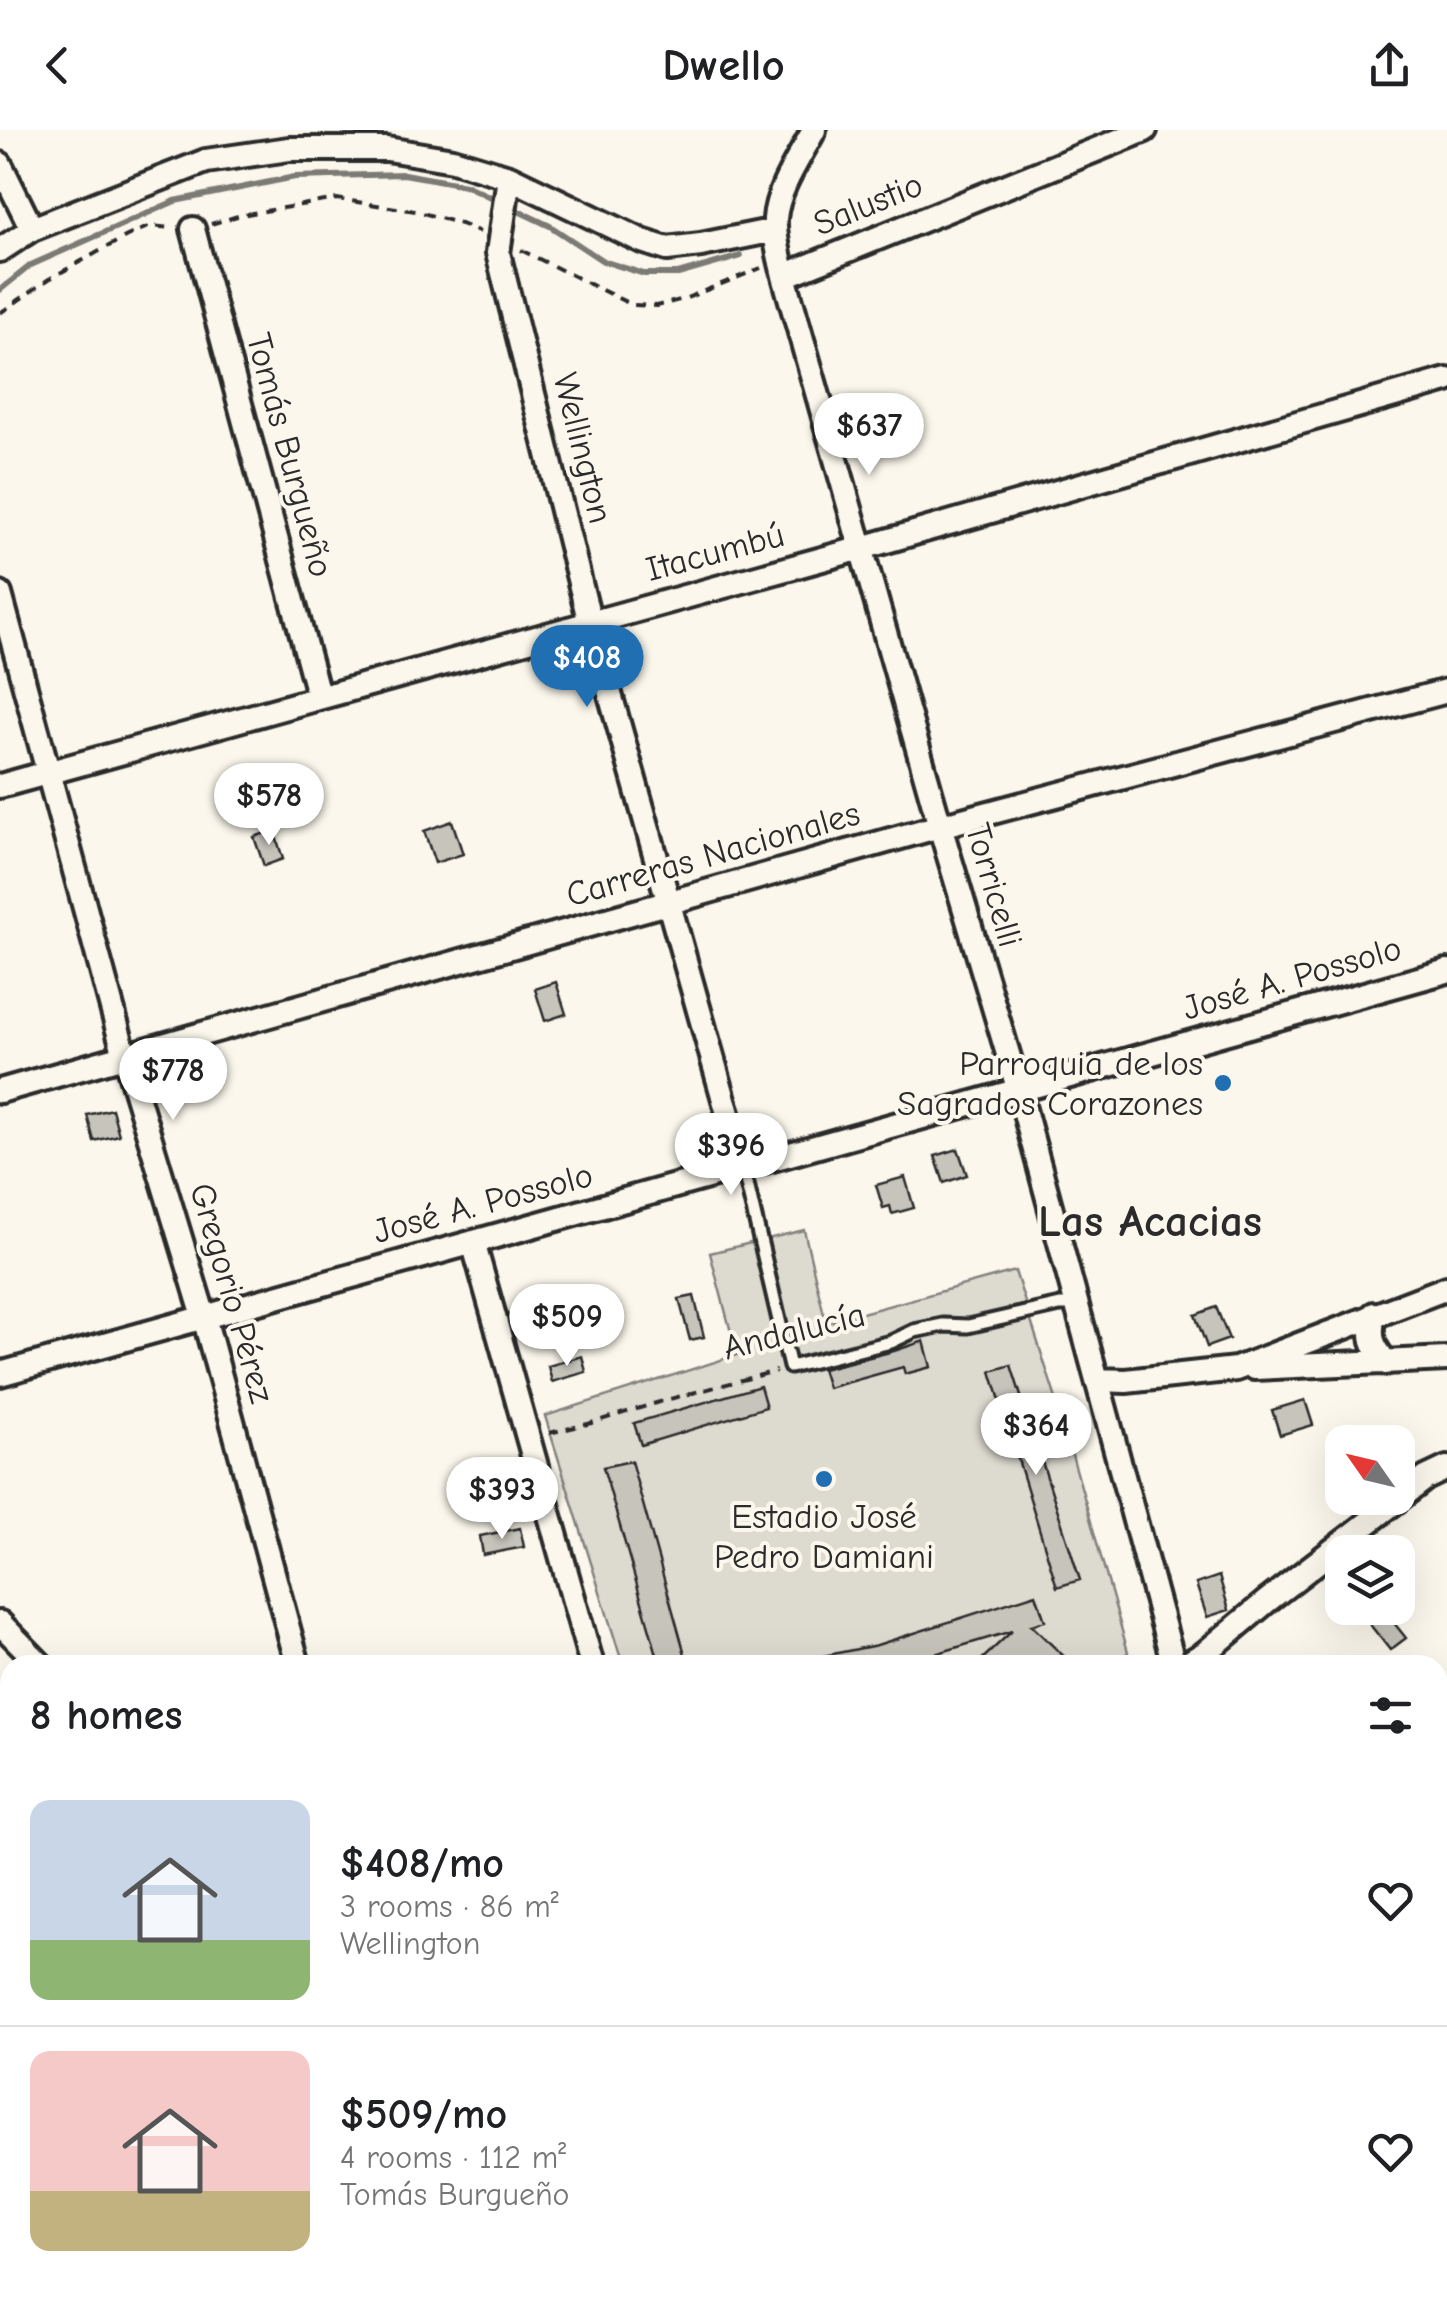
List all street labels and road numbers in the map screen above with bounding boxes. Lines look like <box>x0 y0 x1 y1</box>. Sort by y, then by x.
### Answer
street label: Salustio <box>807 164 929 244</box>
street label: Tomás Burgueño <box>238 328 342 582</box>
street label: Wellington <box>545 369 621 527</box>
street label: Itacumbú <box>642 514 788 590</box>
street label: Carreras Nacionales <box>562 792 864 916</box>
street label: Torricelli <box>957 818 1031 952</box>
street label: José A. Possolo <box>1178 927 1406 1029</box>
street label: José A. Possolo <box>369 1154 597 1252</box>
street label: Gregorio Pérez <box>181 1178 283 1408</box>
street label: Andalucía <box>719 1294 869 1368</box>

